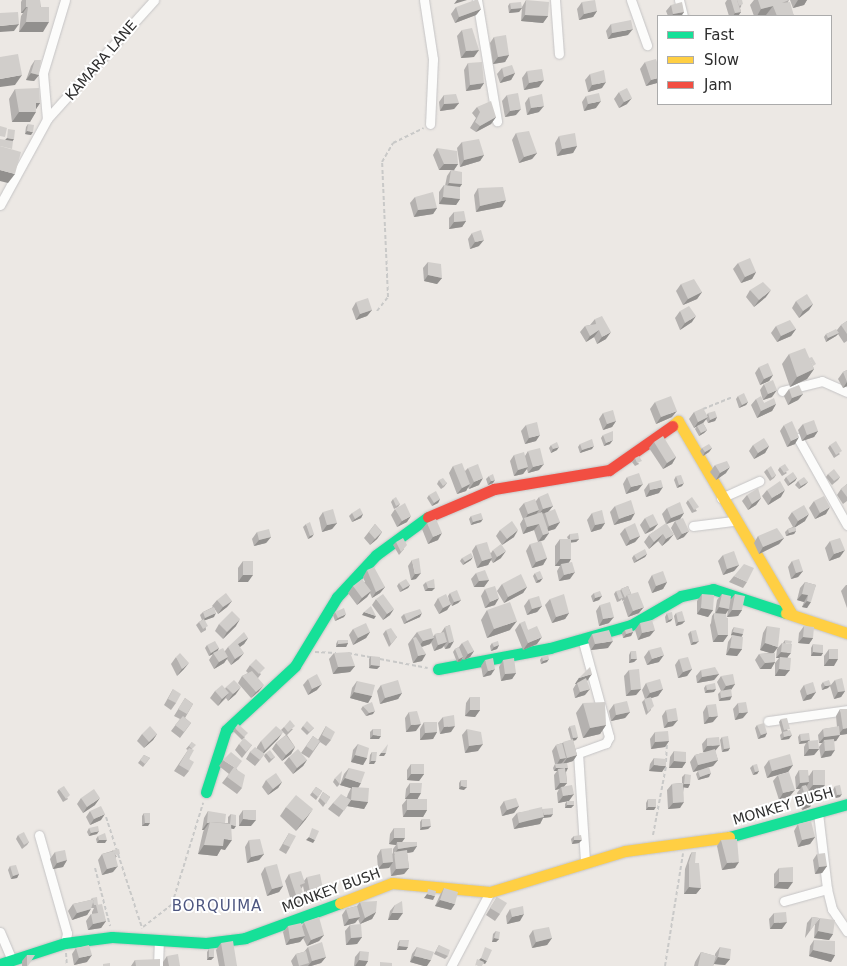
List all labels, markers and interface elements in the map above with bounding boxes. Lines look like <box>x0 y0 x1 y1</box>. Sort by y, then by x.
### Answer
legend <box>657 15 832 105</box>
street label: KAMARA LANE <box>62 17 140 103</box>
text: Fast <box>704 26 734 44</box>
text: Slow <box>704 51 739 69</box>
text: Jam <box>704 76 732 94</box>
street label: MONKEY BUSH <box>731 784 835 828</box>
street label: MONKEY BUSH <box>279 864 383 916</box>
district label: BORQUIMA <box>171 898 263 916</box>

